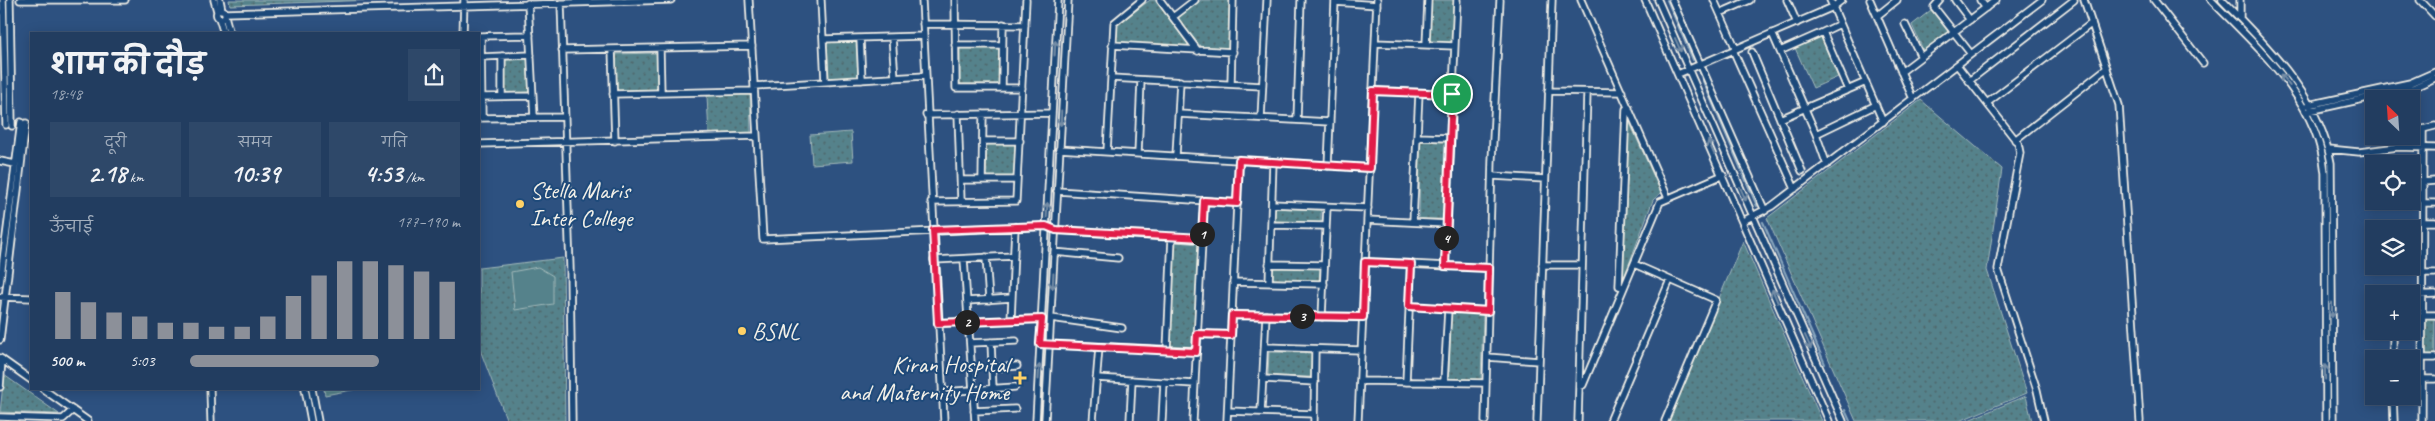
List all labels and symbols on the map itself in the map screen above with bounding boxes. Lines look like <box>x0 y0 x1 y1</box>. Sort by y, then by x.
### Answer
one-way arrow <box>1673 37 1683 52</box>
one-way arrow <box>1050 40 1059 56</box>
pin <box>1431 73 1473 115</box>
one-way arrow <box>2280 74 2291 87</box>
north arrow <box>2365 90 2420 145</box>
one-way arrow <box>1056 110 1065 126</box>
one-way arrow <box>1705 140 1715 155</box>
place label: Stella Maris Inter College <box>530 175 635 233</box>
one-way arrow <box>1739 186 1749 201</box>
marker: Stella Maris Inter College <box>514 198 526 210</box>
one-way arrow <box>1042 202 1052 218</box>
pin: 1 <box>1190 222 1214 246</box>
pin: 4 <box>1434 226 1458 250</box>
one-way arrow <box>1048 272 1058 289</box>
one-way arrow <box>1770 289 1780 304</box>
one-way arrow <box>2327 301 2337 317</box>
pin: 3 <box>1290 304 1314 328</box>
pin: 2 <box>954 310 980 334</box>
place label: BSNL <box>752 316 800 346</box>
marker: BSNL <box>736 325 748 337</box>
one-way arrow <box>1804 334 1814 349</box>
place label: Kiran Hospital and Maternity Home <box>839 349 1013 407</box>
one-way arrow <box>1034 365 1043 381</box>
one-way arrow <box>2320 365 2330 381</box>
marker: Kiran Hospital and Maternity Home <box>1013 371 1027 385</box>

